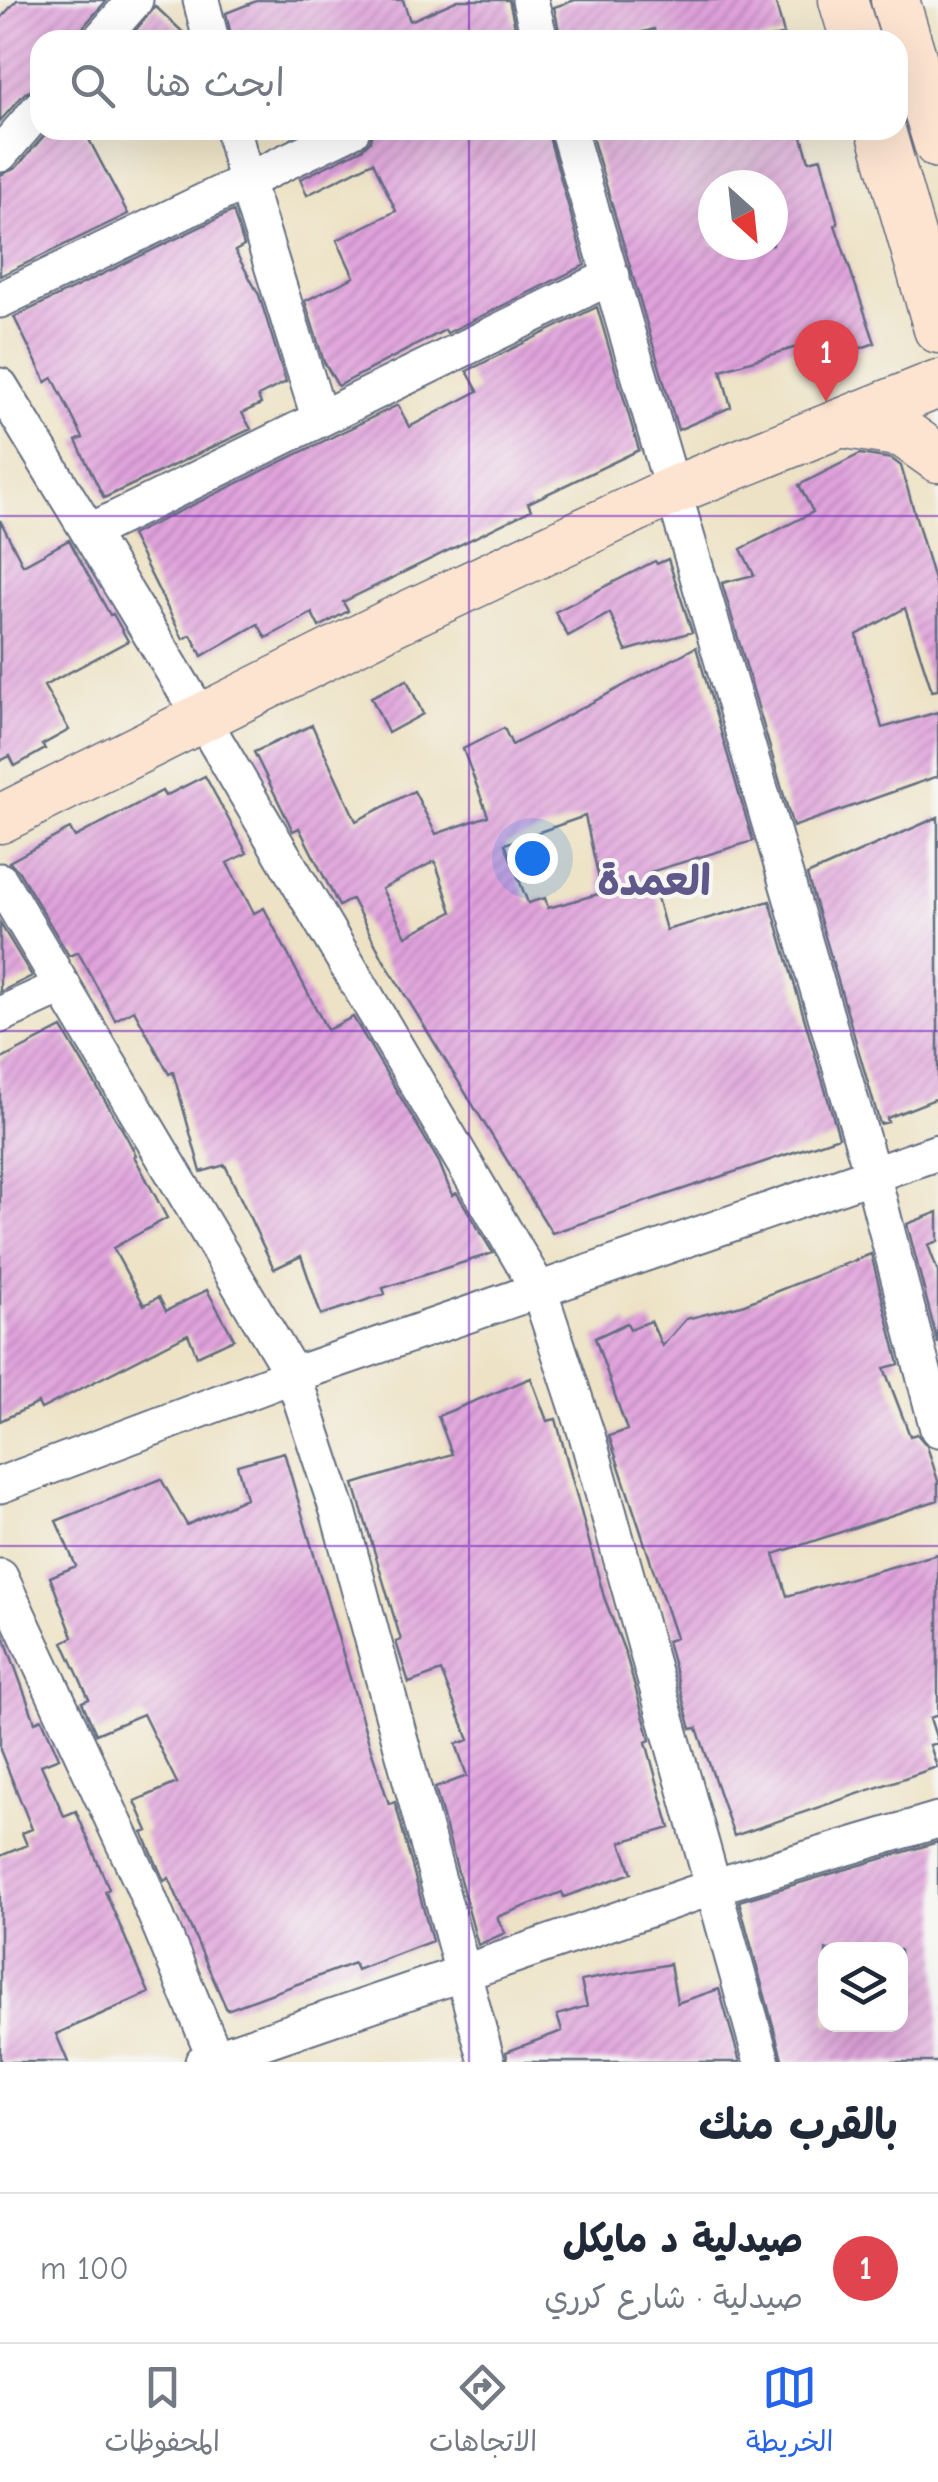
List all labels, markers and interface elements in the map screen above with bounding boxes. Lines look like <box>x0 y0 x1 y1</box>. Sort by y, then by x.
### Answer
search box <box>30 30 908 140</box>
icon: search <box>65 58 120 113</box>
text: ابحث هنا <box>145 62 285 106</box>
north arrow <box>698 170 788 260</box>
pin: 1 <box>794 320 858 402</box>
your location <box>507 833 558 884</box>
district label: العمدة <box>597 857 711 906</box>
map controls <box>818 1942 908 2032</box>
button: layers <box>818 1942 908 2032</box>
text: بالقرب منك <box>699 2101 898 2150</box>
text: صيدلية د مايكل <box>563 2218 803 2262</box>
text: 100 m <box>40 2250 129 2287</box>
text: 1 <box>859 2250 872 2287</box>
text: صيدلية · شارع كرري <box>544 2279 803 2316</box>
tab: المحفوظات <box>105 2360 220 2466</box>
tab: الاتجاهات <box>429 2360 537 2466</box>
tab: الخريطة <box>746 2360 833 2466</box>

